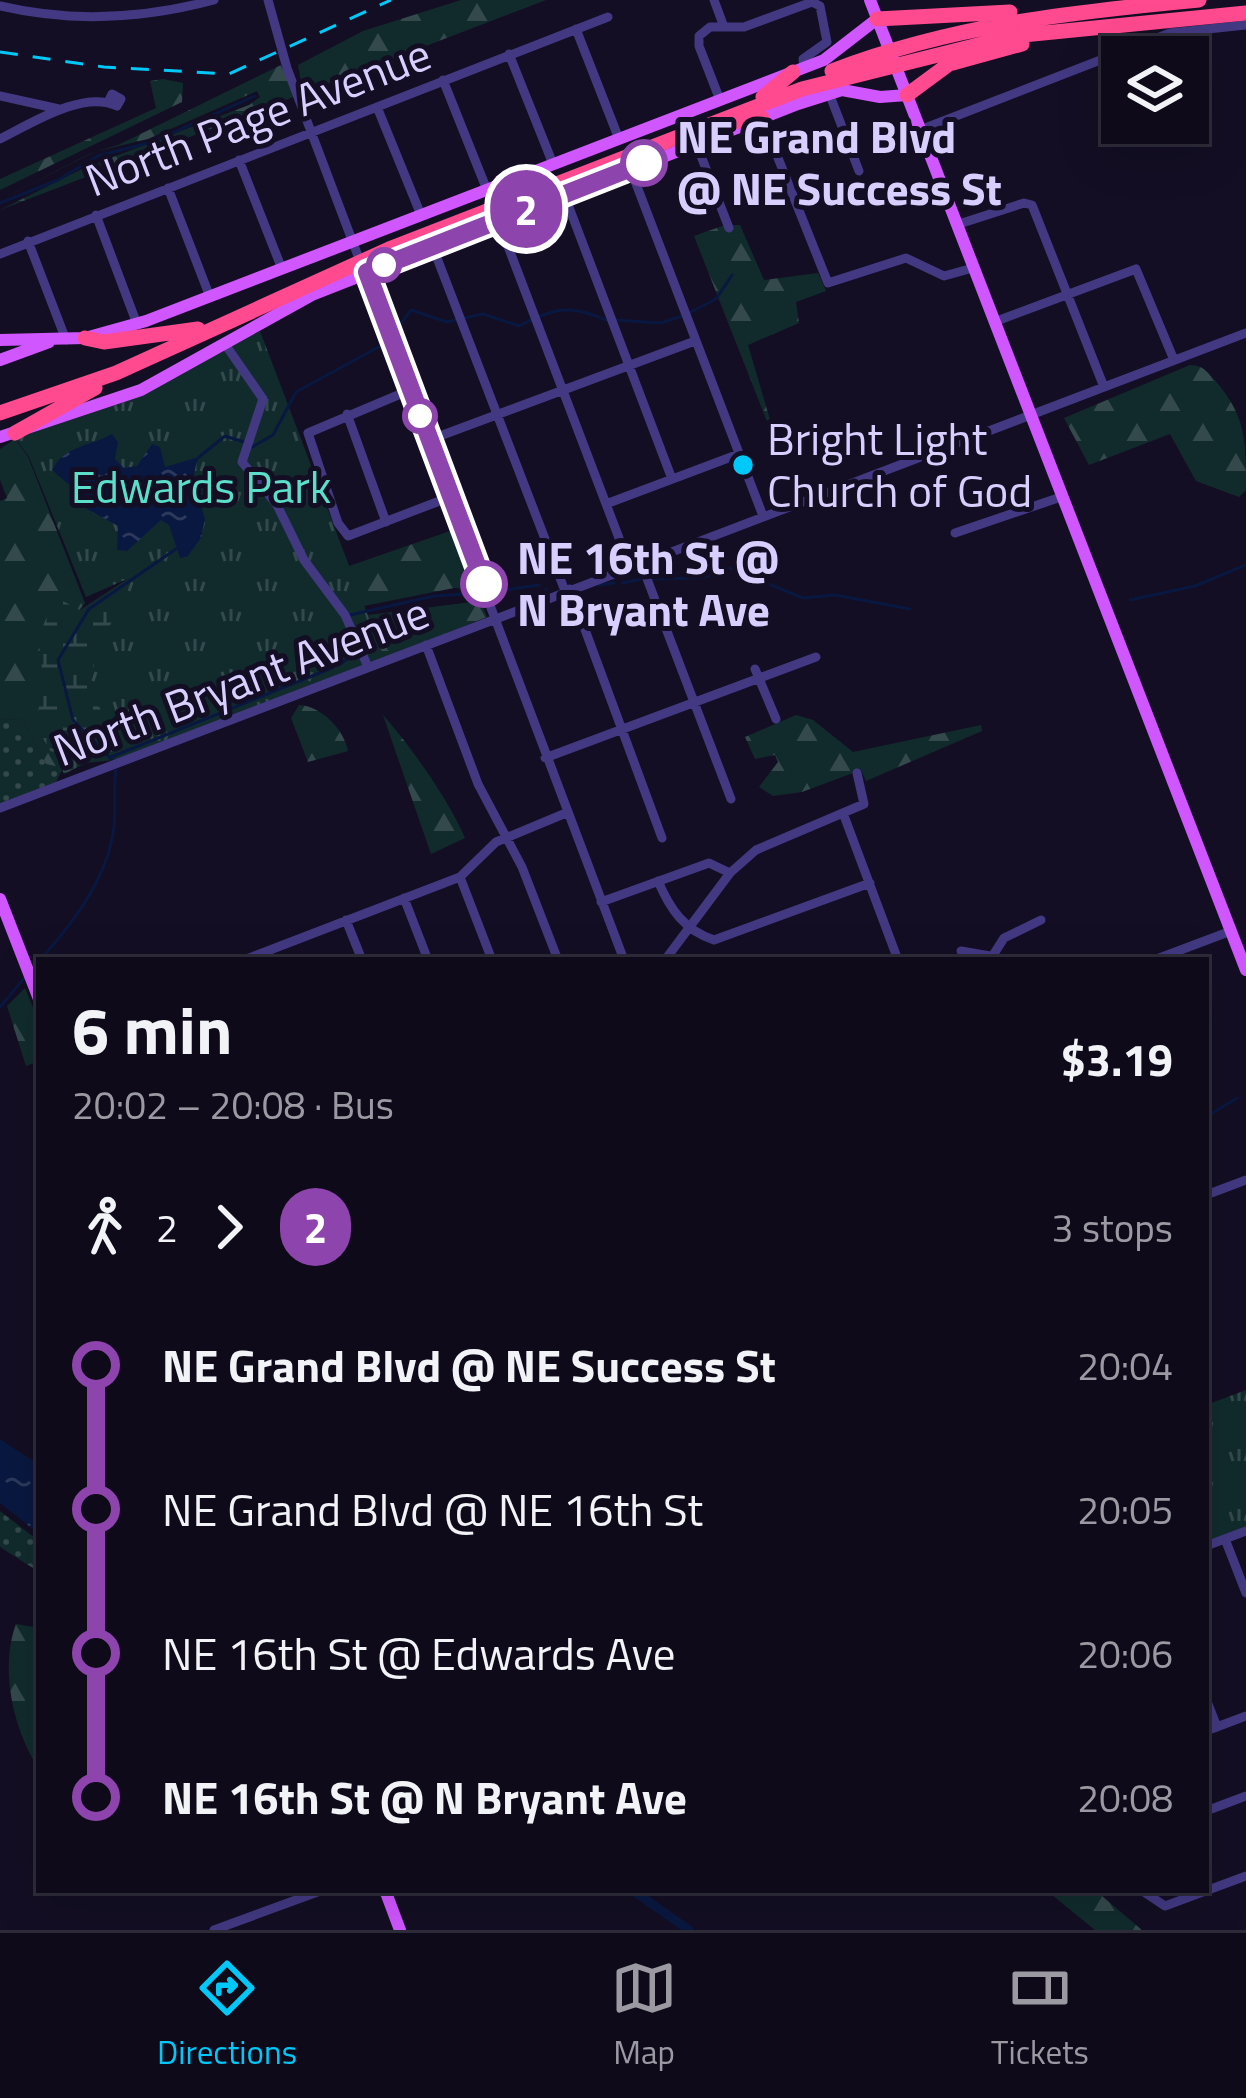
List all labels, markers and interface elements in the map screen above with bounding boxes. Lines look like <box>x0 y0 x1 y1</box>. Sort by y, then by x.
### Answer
street label: North Page Avenue <box>75 19 440 213</box>
map controls <box>1101 36 1209 144</box>
button: layers <box>1101 36 1209 144</box>
place label: NE Grand Blvd @ NE Success St <box>677 102 1002 222</box>
marker: NE Grand Blvd @ NE Success St <box>622 141 666 185</box>
line badge: 2 <box>487 170 565 248</box>
text: 2 <box>514 177 538 241</box>
unlabelled marker <box>368 249 400 281</box>
unlabelled marker <box>404 400 436 432</box>
place label: Bright Light Church of God <box>767 404 1032 524</box>
park label: Edwards Park <box>71 452 331 520</box>
marker: Bright Light Church of God <box>730 452 756 478</box>
place label: NE 16th St @ N Bryant Ave <box>517 523 779 643</box>
marker: NE 16th St @ N Bryant Ave <box>462 562 506 606</box>
street label: North Bryant Avenue <box>43 577 438 783</box>
text: 6 min <box>72 979 232 1080</box>
text: $3.19 <box>1061 1025 1173 1093</box>
text: 20:02 – 20:08 · Bus <box>72 1075 394 1134</box>
icon: walk <box>72 1194 138 1260</box>
icon: forward <box>196 1194 262 1260</box>
text: 2 <box>304 1195 327 1259</box>
text: 2 <box>156 1198 178 1257</box>
text: 3 stops <box>1051 1198 1173 1257</box>
text: NE Grand Blvd @ NE Success St <box>162 1331 776 1399</box>
text: 20:04 <box>1077 1336 1173 1395</box>
text: NE Grand Blvd @ NE 16th St <box>162 1475 703 1543</box>
text: 20:05 <box>1077 1480 1173 1539</box>
text: NE 16th St @ Edwards Ave <box>162 1619 676 1687</box>
text: 20:06 <box>1077 1624 1173 1683</box>
text: NE 16th St @ N Bryant Ave <box>162 1763 687 1831</box>
text: 20:08 <box>1077 1768 1173 1827</box>
tab: Directions <box>157 1955 297 2077</box>
tab: Map <box>611 1955 677 2077</box>
tab: Tickets <box>991 1955 1089 2077</box>

